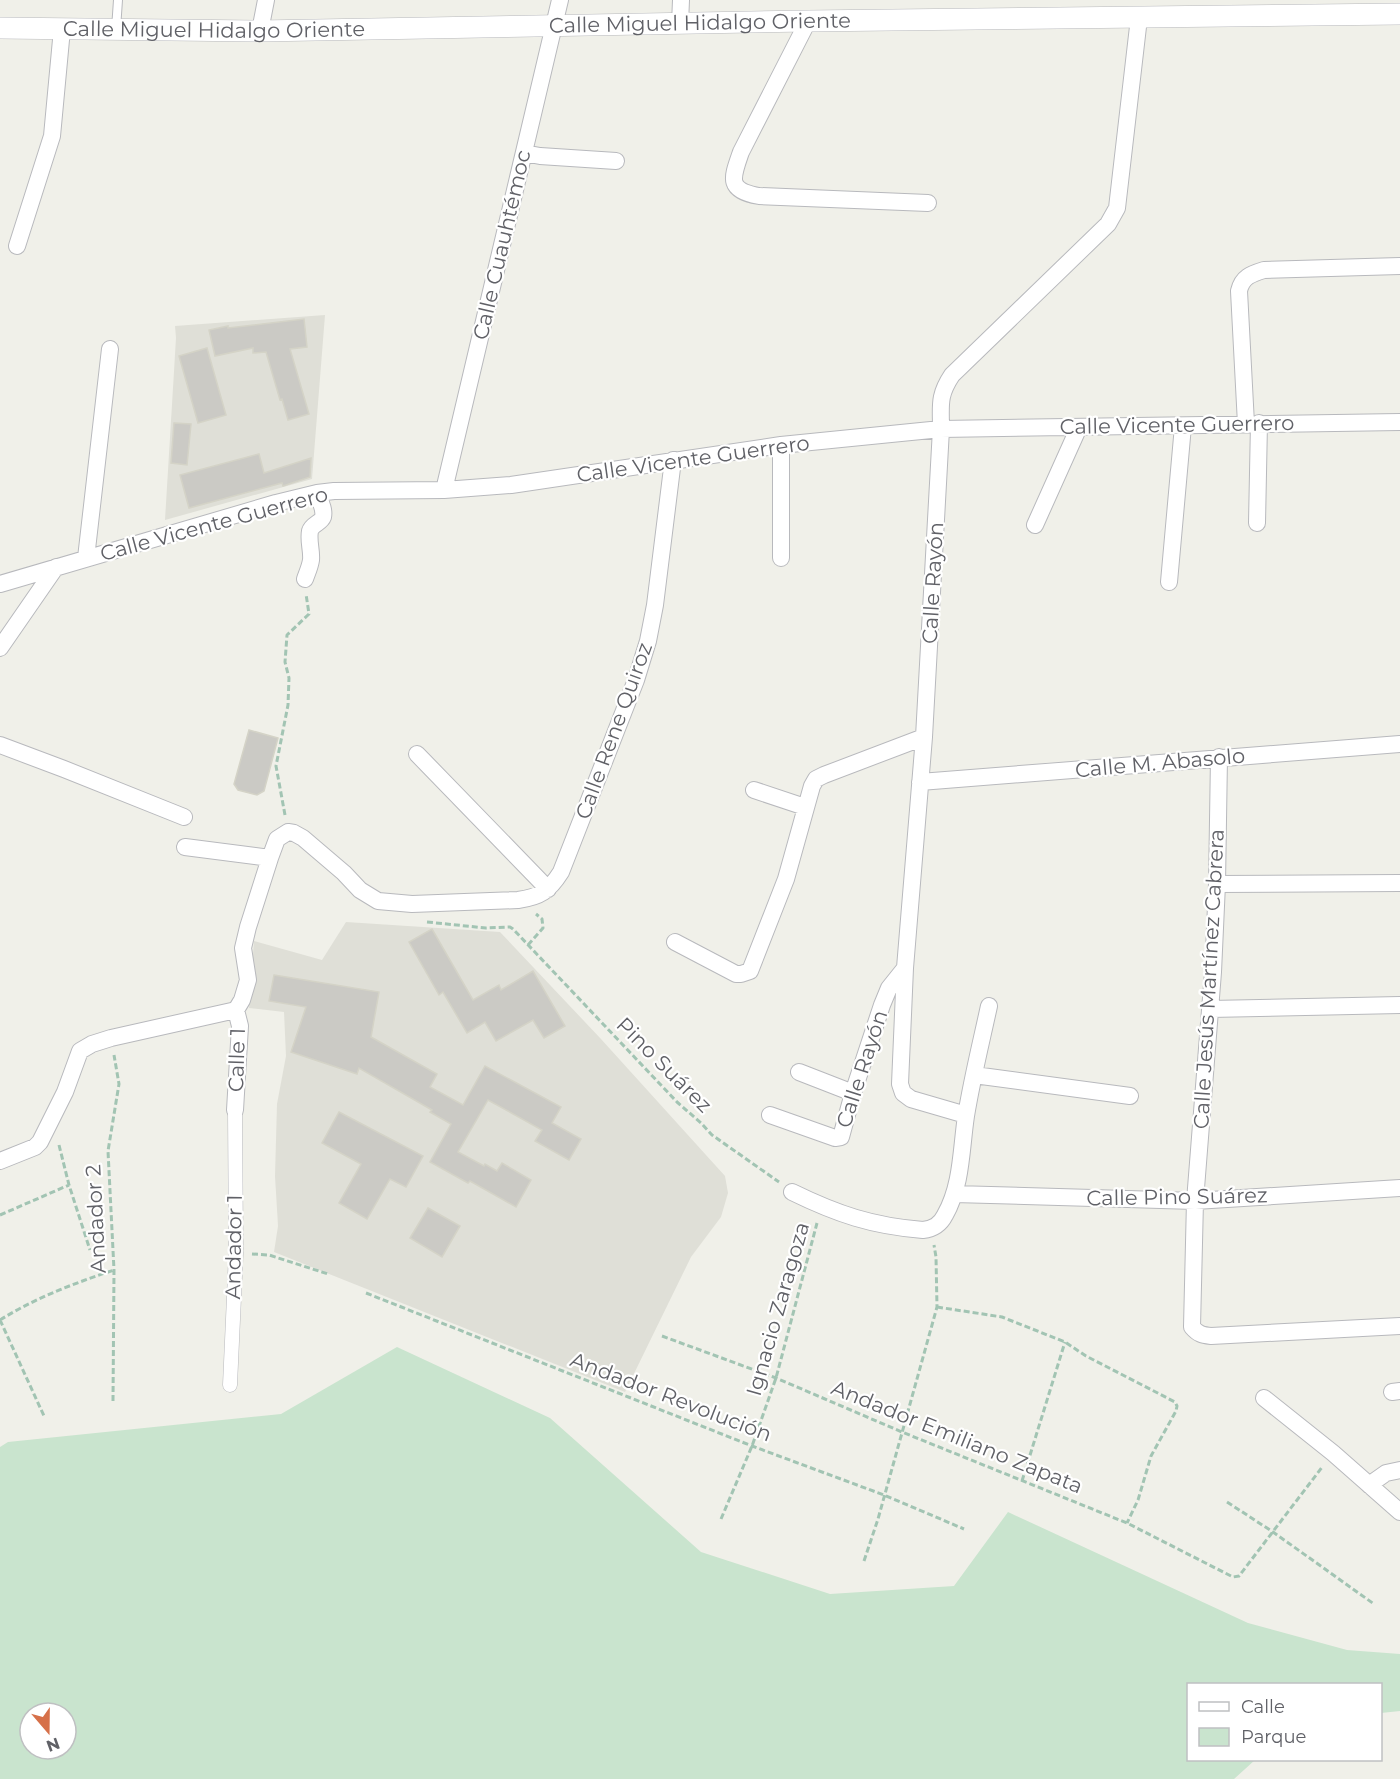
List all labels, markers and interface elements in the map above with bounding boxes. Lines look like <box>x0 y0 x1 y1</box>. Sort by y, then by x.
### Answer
street label: Calle Miguel Hidalgo Oriente <box>549 7 851 38</box>
street label: Calle Miguel Hidalgo Oriente <box>63 16 365 43</box>
street label: Calle Cuauhtémoc <box>468 148 536 342</box>
street label: Calle Vicente Guerrero <box>1059 410 1295 439</box>
street label: Calle Vicente Guerrero <box>575 430 811 487</box>
street label: Calle Vicente Guerrero <box>97 481 331 566</box>
street label: Calle Rayón <box>917 521 948 645</box>
street label: Calle Rene Quiroz <box>570 639 657 823</box>
street label: Calle M. Abasolo <box>1074 743 1246 782</box>
street label: Calle Jesús Martínez Cabrera <box>1188 828 1229 1130</box>
street label: Calle Rayón <box>831 1007 892 1131</box>
street label: Pino Suárez <box>612 1012 717 1117</box>
street label: Calle 1 <box>223 1027 250 1092</box>
street label: Andador 2 <box>80 1164 111 1274</box>
street label: Calle Pino Suárez <box>1086 1182 1268 1211</box>
street label: Andador 1 <box>220 1194 247 1300</box>
street label: Ignacio Zaragoza <box>741 1219 814 1399</box>
street label: Andador Revolución <box>567 1347 775 1446</box>
street label: Andador Emiliano Zapata <box>828 1375 1087 1498</box>
legend <box>1187 1683 1382 1761</box>
text: Calle <box>1241 1696 1285 1718</box>
north arrow <box>18 1701 78 1761</box>
text: Parque <box>1241 1726 1307 1748</box>
text: N <box>44 1733 62 1756</box>

